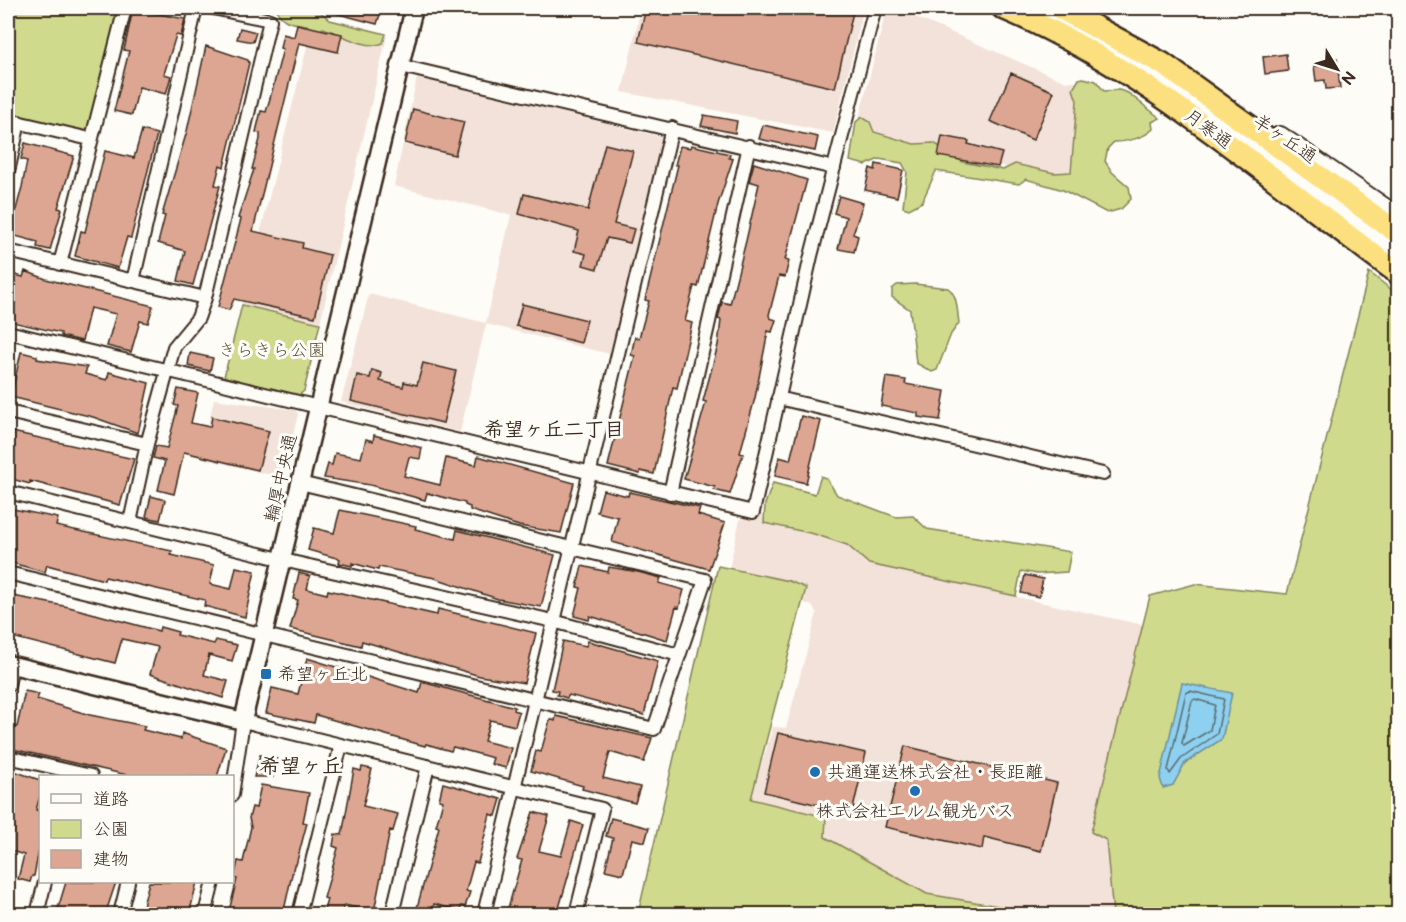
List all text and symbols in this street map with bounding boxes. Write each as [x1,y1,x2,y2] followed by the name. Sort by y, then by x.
[1307,39,1367,99] north arrow
[1336,67,1359,88] text: N
[1180,105,1236,153] street label: 月寒通
[1249,110,1321,168] street label: 羊ヶ丘通
[218,340,326,361] park label: きらきら公園
[484,418,624,442] district label: 希望ヶ丘二丁目
[261,432,301,524] street label: 輪厚中央通
[278,664,368,685] place label: 希望ヶ丘北
[259,667,273,681] marker: 希望ヶ丘北
[259,754,343,779] district label: 希望ヶ丘
[827,762,1043,783] place label: 共通運送株式会社・長距離
[808,765,822,779] marker: 共通運送株式会社・長距離
[39,775,234,883] legend
[908,784,922,798] marker: 株式会社エルム観光バス
[93,789,129,810] text: 道路
[816,801,1014,822] place label: 株式会社エルム観光バス
[93,819,129,840] text: 公園
[93,849,129,870] text: 建物

